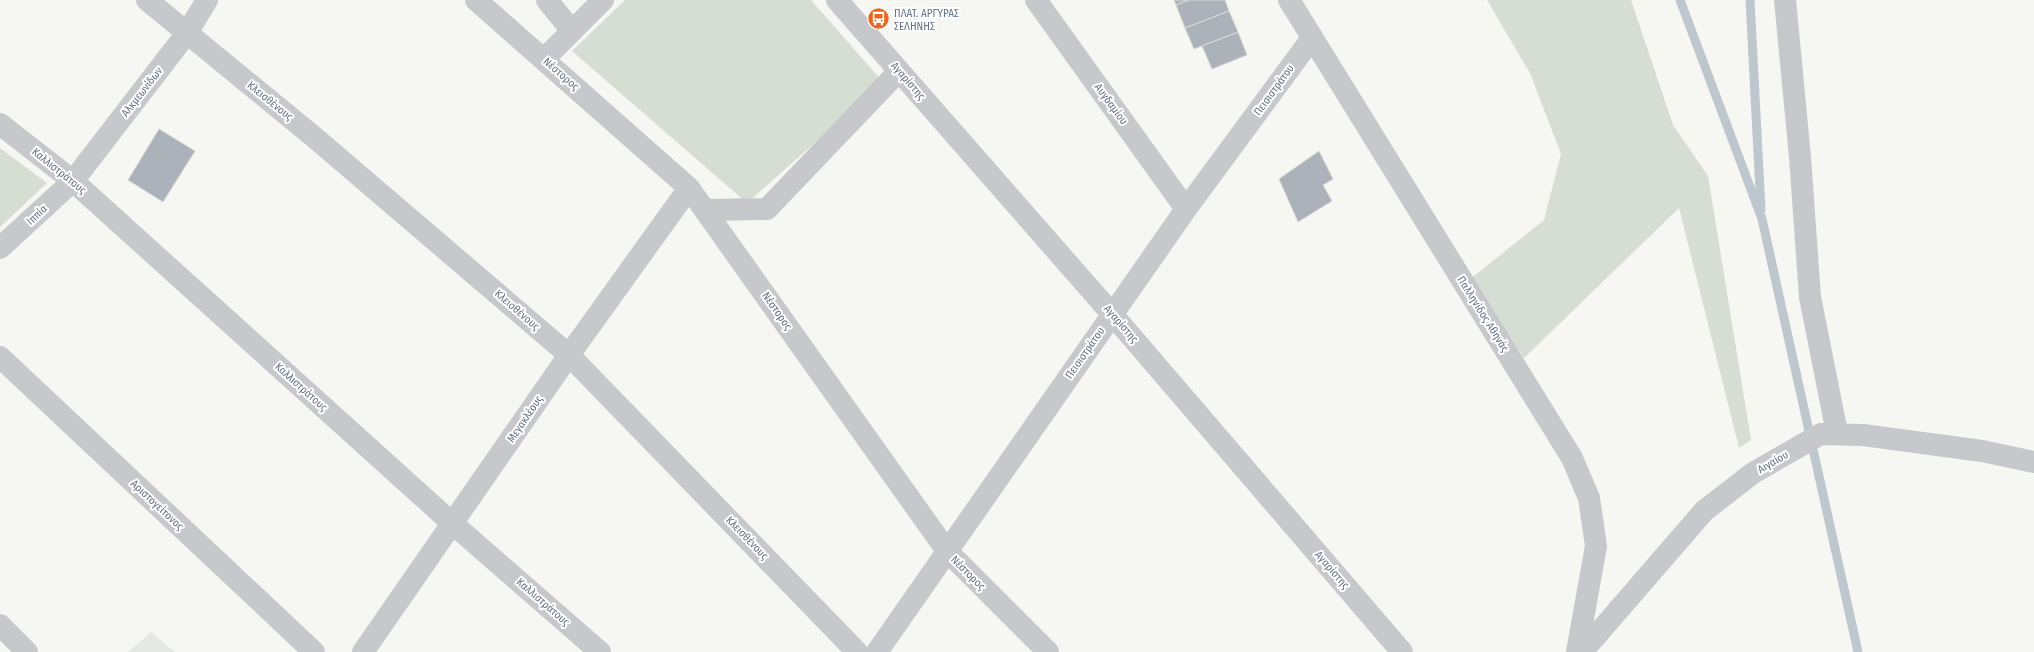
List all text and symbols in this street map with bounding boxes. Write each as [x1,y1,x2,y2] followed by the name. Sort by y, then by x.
[865,6,891,32] bus stop icon: ΠΛΑΤ. ΑΡΓΥΡΑΣ ΣΕΛΗΝΗΣ
[894,7,959,33] place label: ΠΛΑΤ. ΑΡΓΥΡΑΣ ΣΕΛΗΝΗΣ
[540,55,582,93] street label: Νέστορος
[888,59,928,103] street label: Αγαρίστης
[1251,62,1297,118] street label: Πεισιστράτου
[119,64,166,119] street label: Αλκμεωνίδων
[245,79,296,124] street label: Κλεισθένους
[1092,81,1130,127] street label: Αυγδαμίου
[29,145,89,197] street label: Καλλιστράτους
[24,202,50,228] street label: Ιππία
[1455,274,1512,355] street label: Παλληνίδος Αθηνάς
[492,287,542,333] street label: Κλεισθένους
[759,290,795,333] street label: Νέστορος
[1101,302,1141,346] street label: Αγαρίστης
[1062,325,1108,381] street label: Πεισιστράτου
[272,360,330,414] street label: Καλλιστράτους
[505,393,546,445] street label: Μεγακλέους
[1755,448,1791,476] street label: Αιγαίου
[128,477,186,533] street label: Αριστογείτονος
[723,514,771,563] street label: Κλεισθένους
[1312,548,1352,592] street label: Αγαρίστης
[948,553,988,593] street label: Νέστορος
[514,575,572,629] street label: Καλλιστράτους

